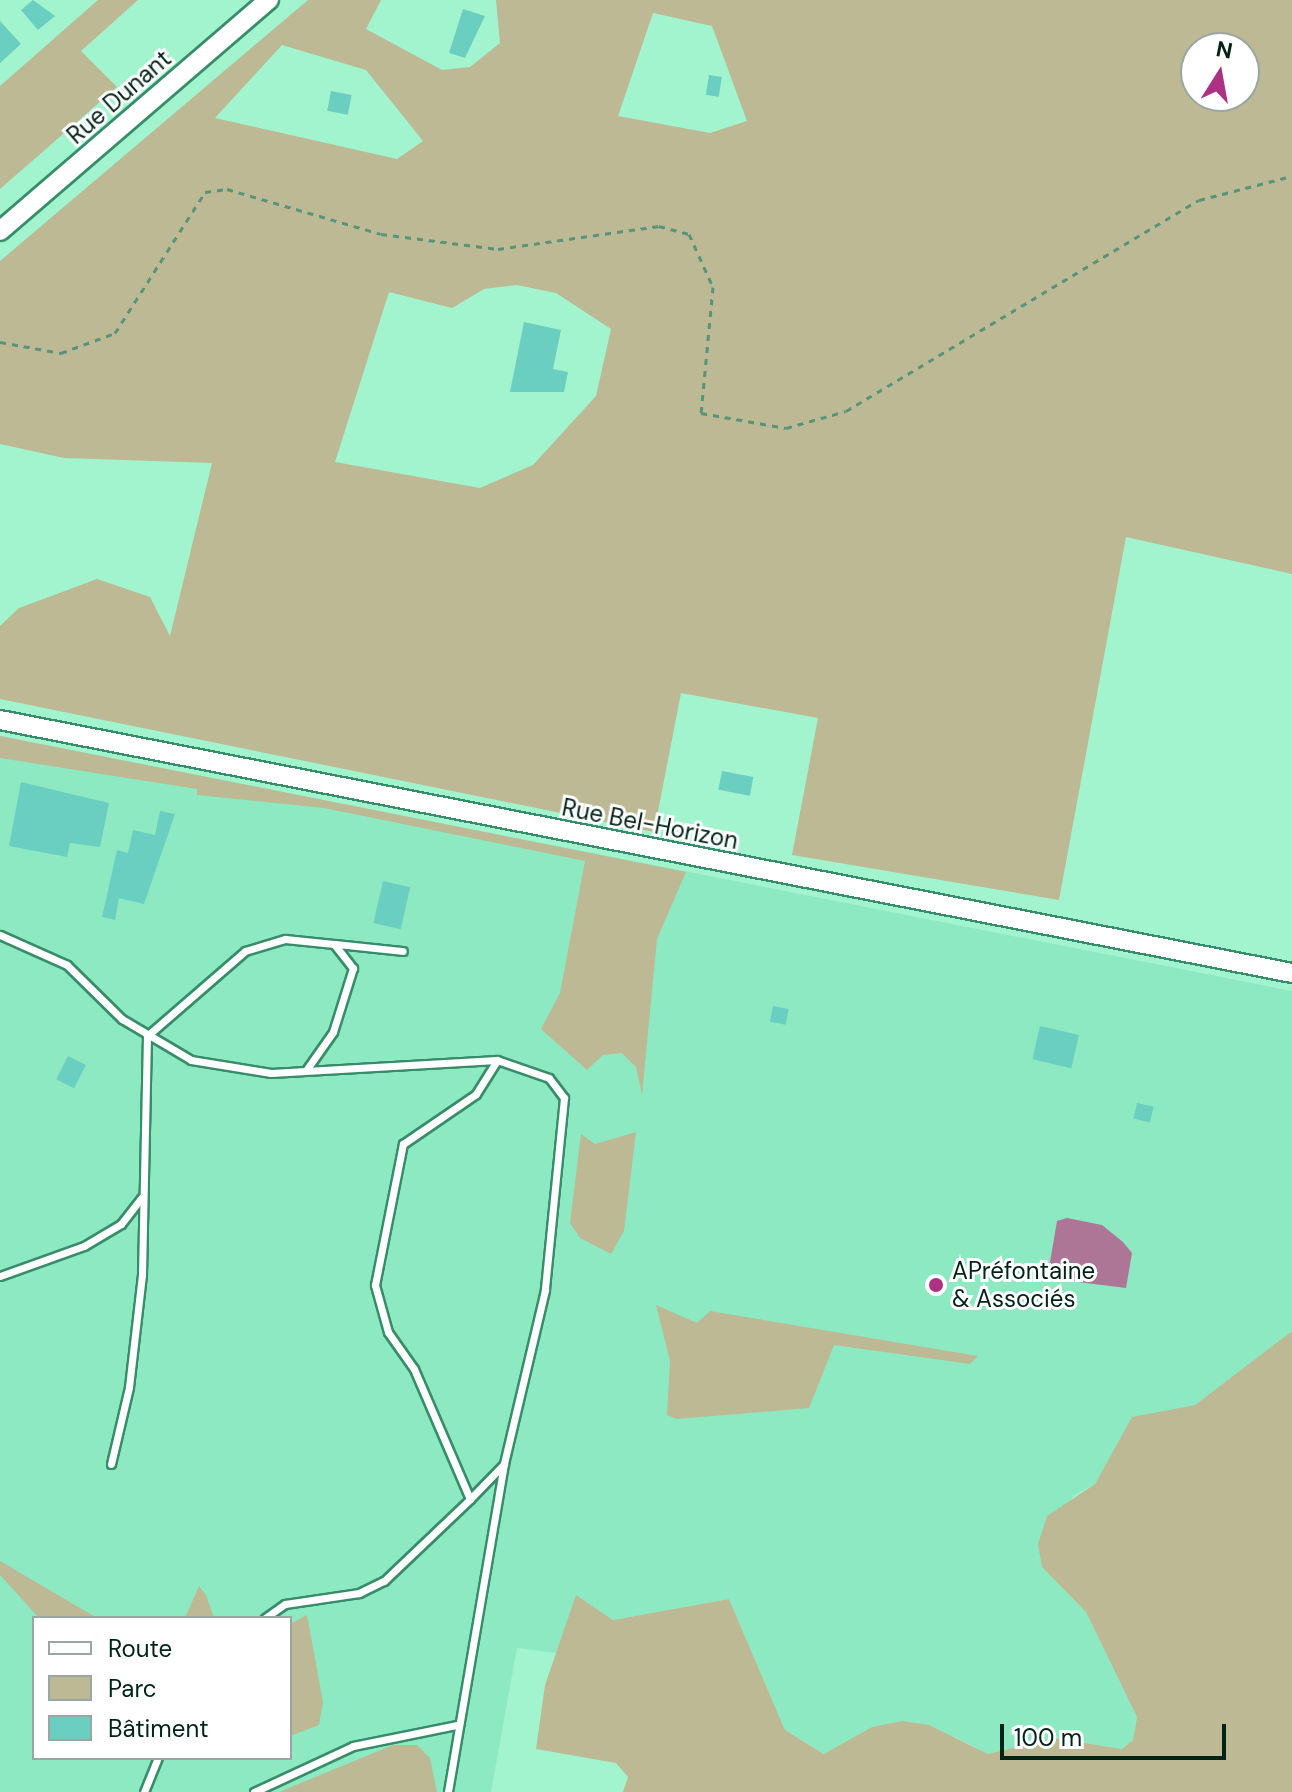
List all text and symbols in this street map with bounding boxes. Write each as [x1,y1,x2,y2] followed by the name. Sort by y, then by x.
[1180,32,1260,112] north arrow
[1214,34,1235,66] text: N
[61,44,177,150] street label: Rue Dunant
[560,793,740,855] street label: Rue Bel-Horizon
[952,1257,1095,1313] place label: APréfontaine & Associés
[927,1276,945,1294] marker: APréfontaine & Associés
[32,1616,292,1760] legend
[108,1633,172,1664] text: Route
[108,1673,157,1704] text: Parc
[1004,1708,1230,1758] scale bar
[108,1713,209,1744] text: Bâtiment
[1014,1722,1082,1753] text: 100 m

